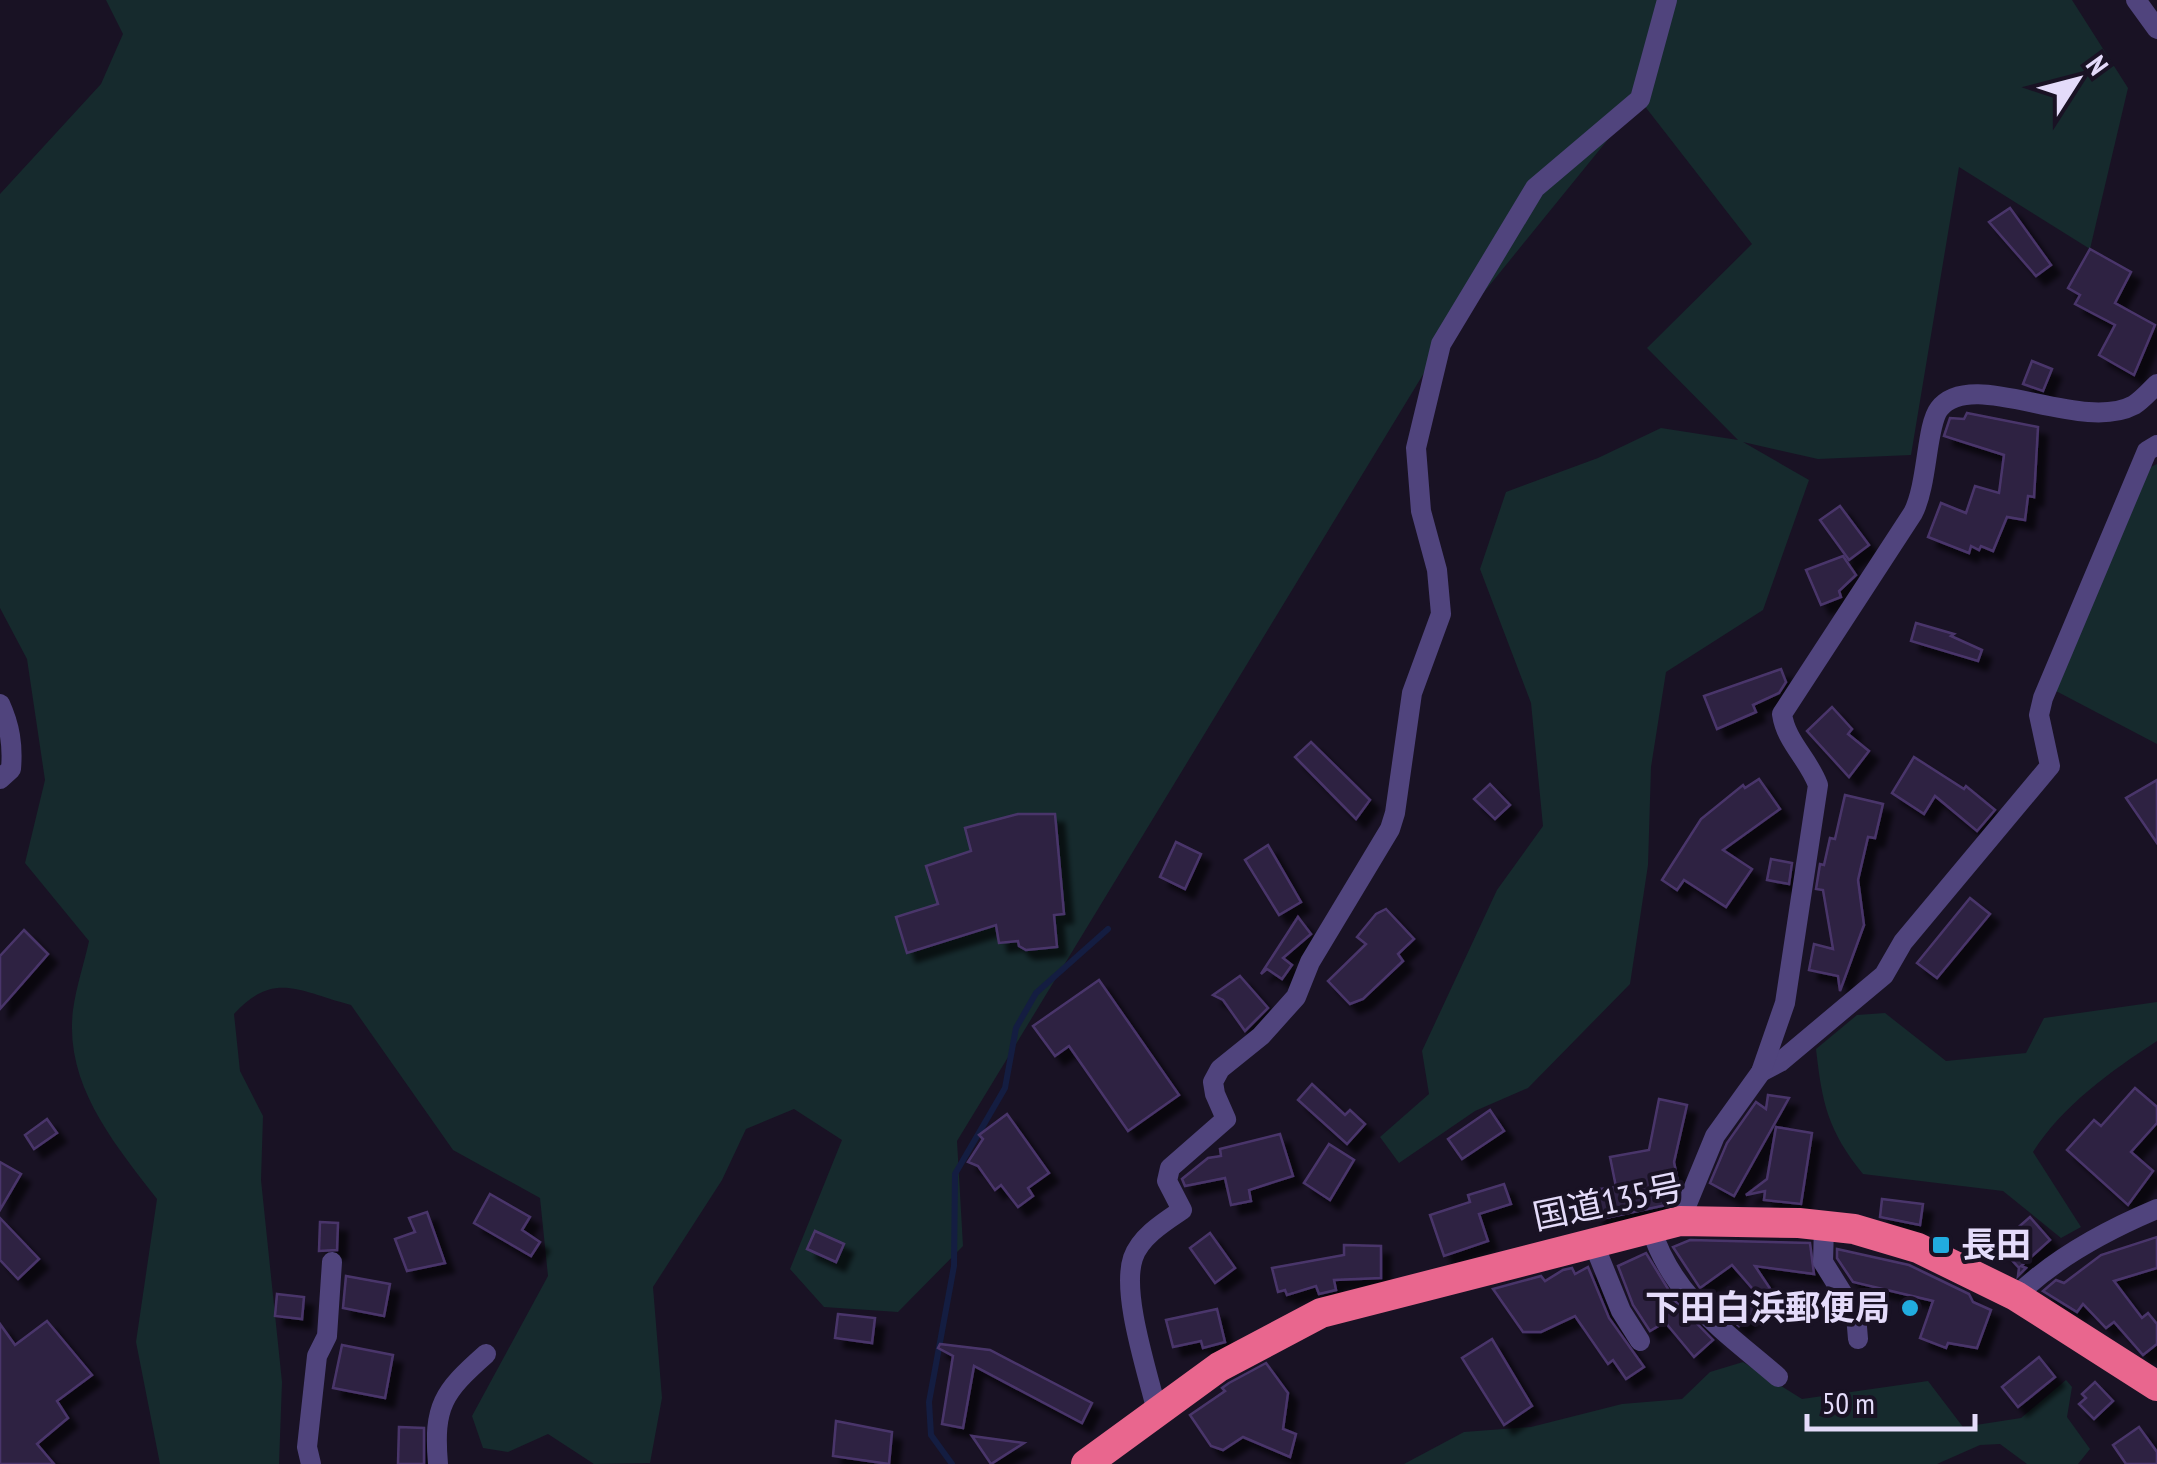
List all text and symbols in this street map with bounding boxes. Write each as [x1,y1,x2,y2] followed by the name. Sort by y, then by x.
[2027,30,2127,130] north arrow
[2078,48,2117,82] text: N
[1529,1163,1687,1239] street label: 国道135号
[1961,1221,2031,1267] place label: 長田
[1930,1234,1952,1256] marker: 長田
[1645,1284,1890,1330] place label: 下田白浜郵便局
[1899,1297,1921,1319] marker: 下田白浜郵便局
[1807,1369,1974,1431] scale bar
[1822,1383,1875,1422] text: 50 m

